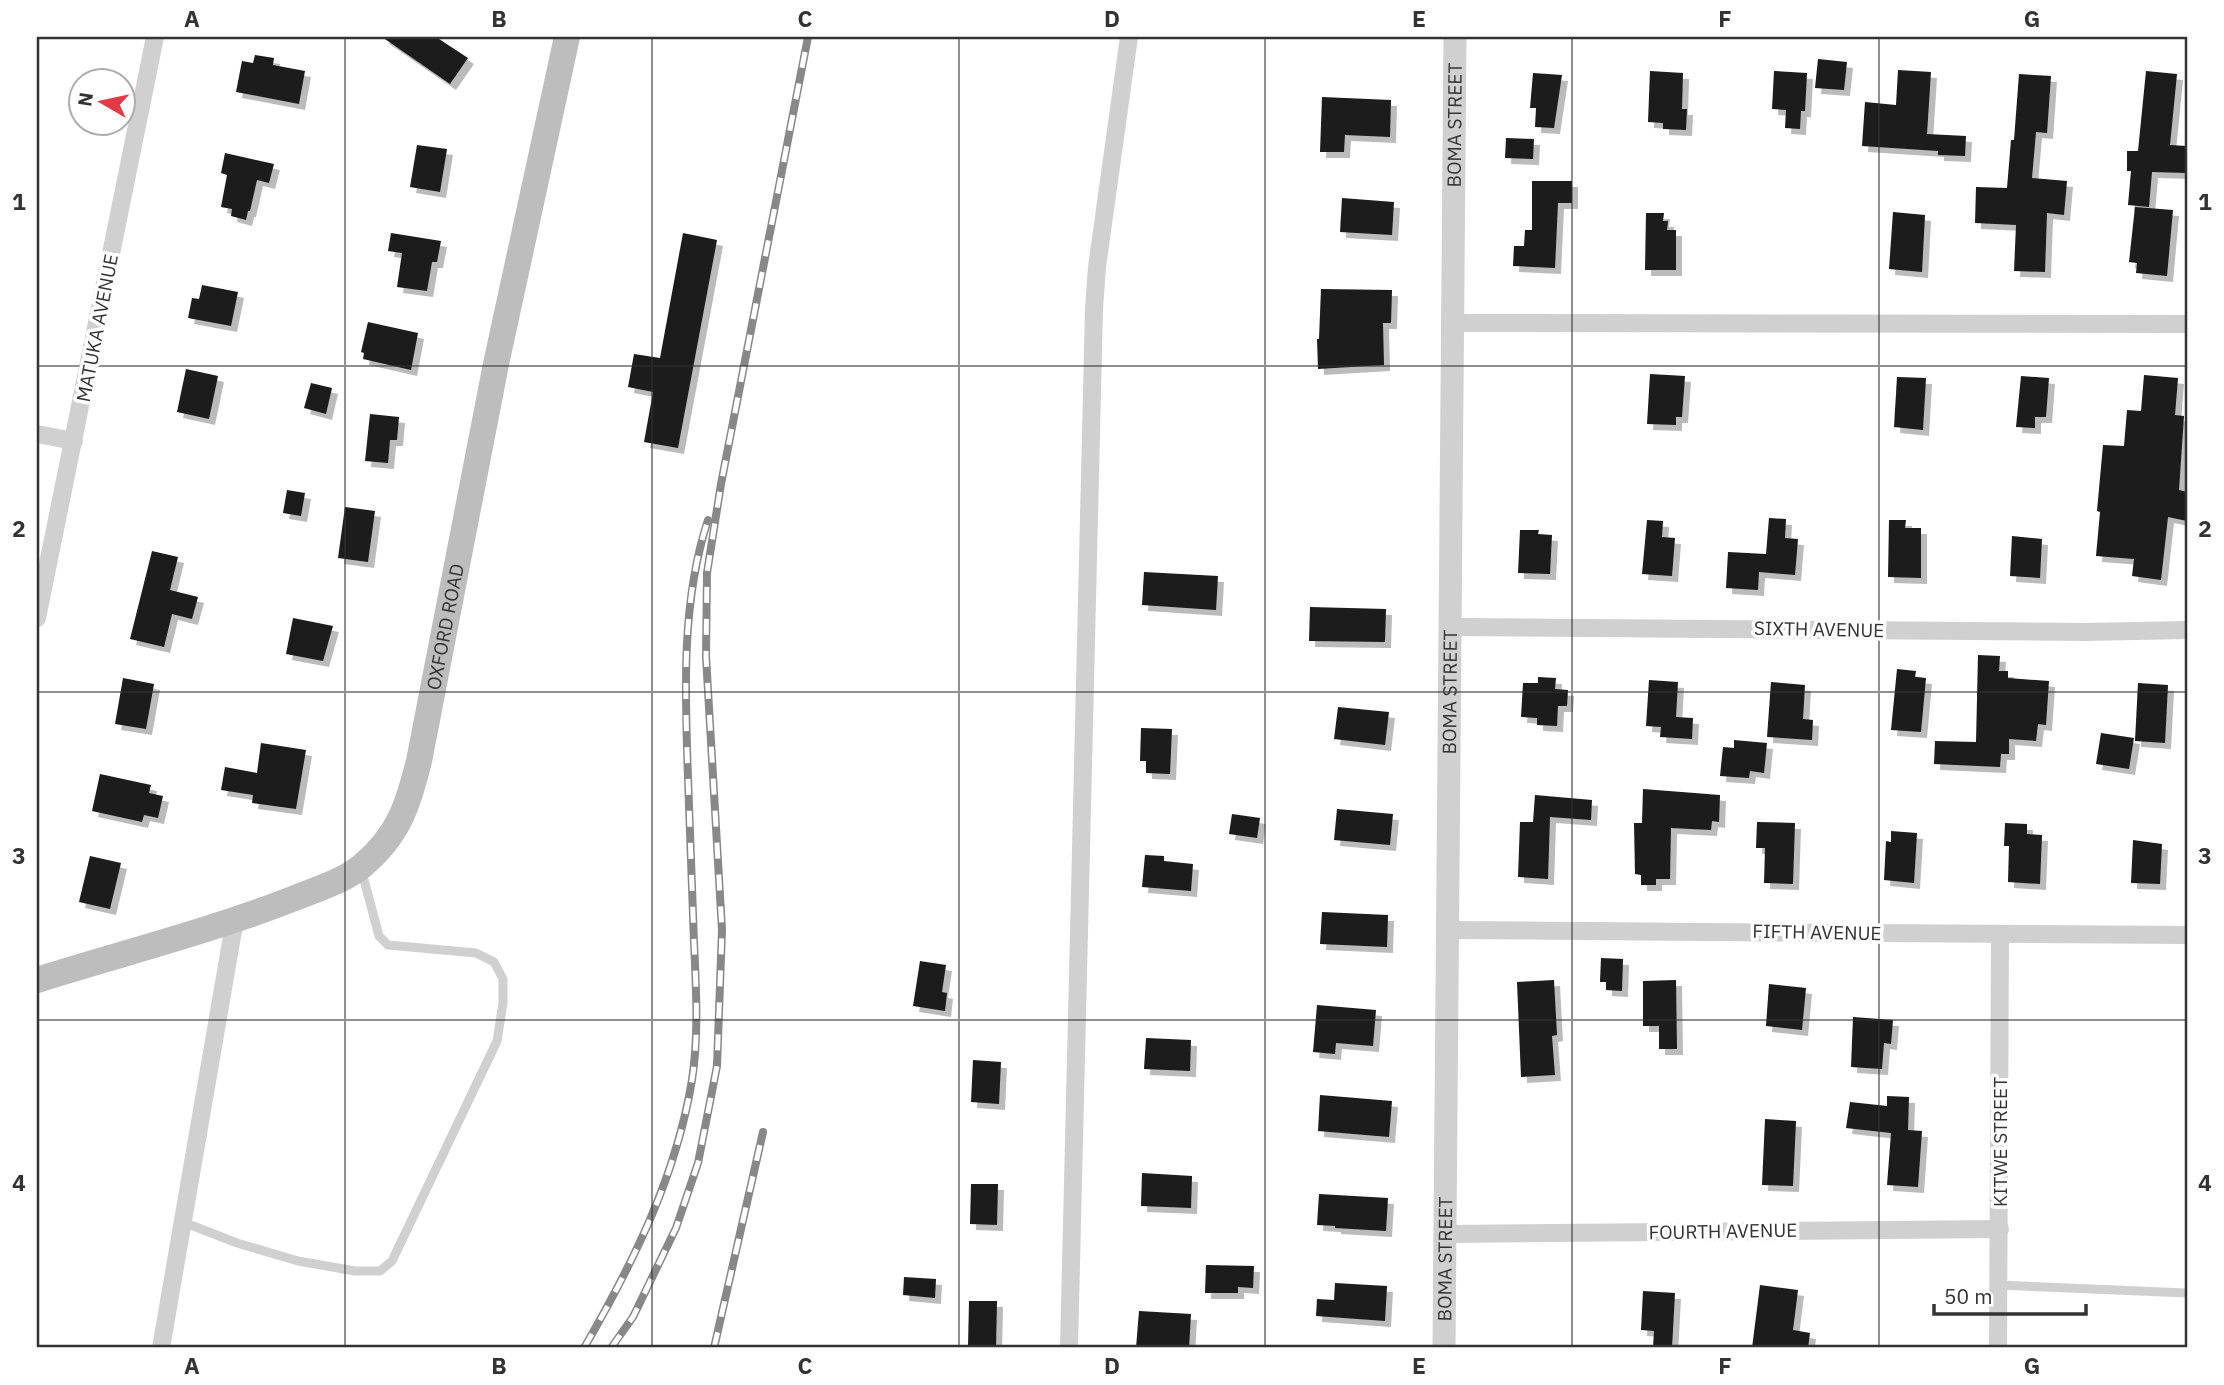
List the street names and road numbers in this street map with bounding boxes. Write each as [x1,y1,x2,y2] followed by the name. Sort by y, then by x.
[1442,62,1467,188] street label: BOMA STREET
[71,252,123,404] street label: MATUKA AVENUE
[421,562,469,692] street label: OXFORD ROAD
[1754,616,1884,642] street label: SIXTH AVENUE
[1437,629,1462,755] street label: BOMA STREET
[1752,919,1882,945] street label: FIFTH AVENUE
[1988,1077,2012,1207] street label: KITWE STREET
[1432,1196,1457,1322] street label: BOMA STREET
[1649,1218,1797,1244] street label: FOURTH AVENUE

